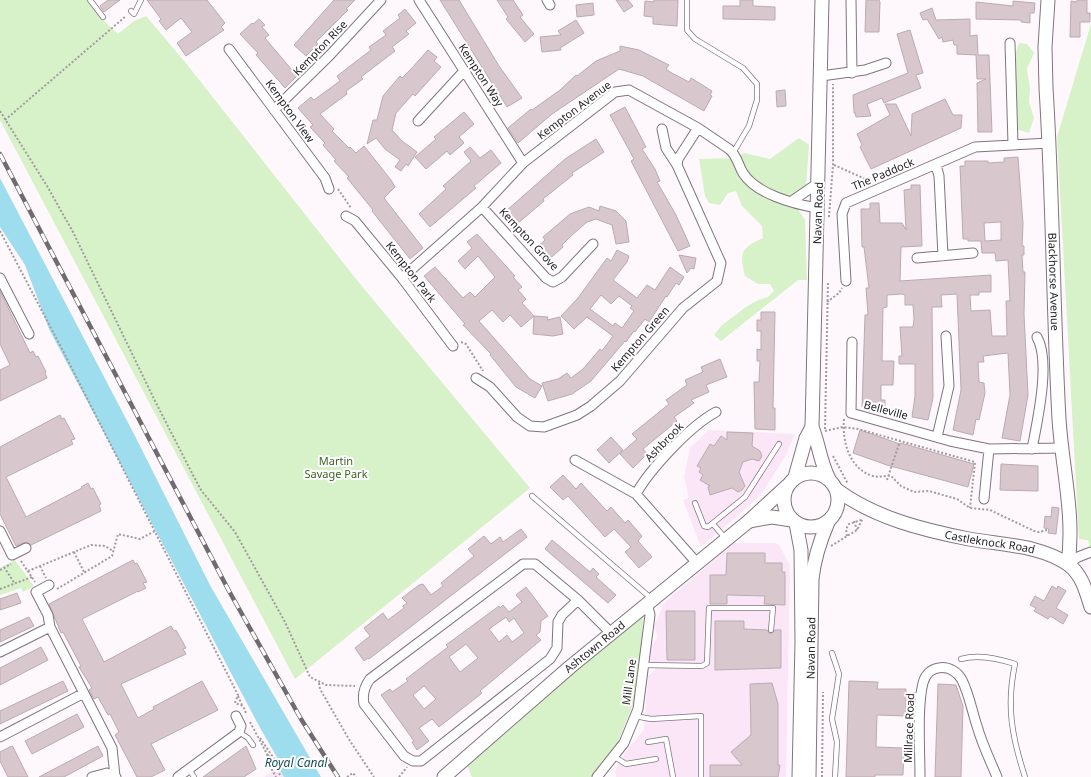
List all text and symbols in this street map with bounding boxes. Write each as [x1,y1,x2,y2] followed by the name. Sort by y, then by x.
[289,17,350,79] street label: Kempton Rise
[455,40,508,109] street label: Kempton Way
[262,76,319,145] street label: Kempton View
[534,77,614,142] street label: Kempton Avenue
[849,154,916,193] street label: The Paddock
[809,182,826,244] street label: Navan Road
[496,204,562,273] street label: Kempton Grove
[1045,232,1063,331] street label: Blackhorse Avenue
[383,238,440,305] street label: Kempton Park
[607,303,672,374] street label: Kempton Green
[862,396,910,423] street label: Belleville
[641,419,686,465] street label: Ashbrook
[304,453,368,481] park label: Martin Savage Park
[943,526,1037,557] street label: Castleknock Road
[561,617,628,676] street label: Ashtown Road
[802,617,818,679] street label: Navan Road
[618,658,639,706] street label: Mill Lane
[900,693,917,763] street label: Millrace Road
[265,754,328,771] water label: Royal Canal

